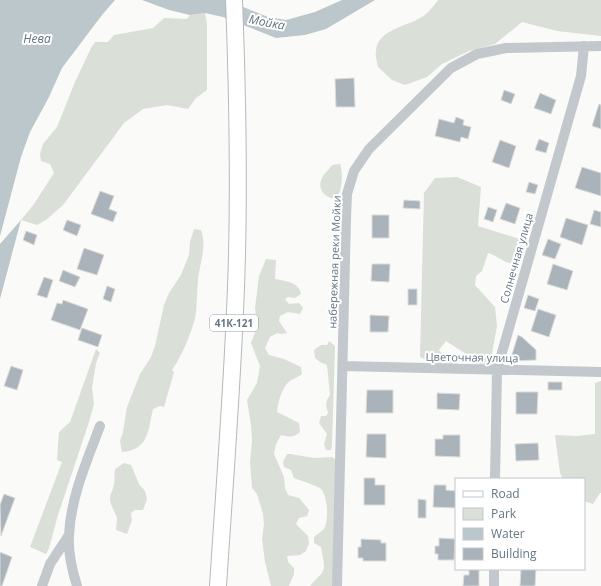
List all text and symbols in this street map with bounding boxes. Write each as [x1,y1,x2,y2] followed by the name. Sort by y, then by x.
[248,10,287,34] water label: Мойка
[23,30,51,47] water label: Нева
[324,195,344,329] street label: набережная реки Мойки
[496,211,536,305] street label: Солнечная улица
[210,315,258,331] road number: 41К-121
[425,349,519,365] street label: Цветочная улица
[455,478,585,570] legend
[491,485,520,502] text: Road
[491,505,517,522] text: Park
[491,525,525,542] text: Water
[491,545,537,562] text: Building

